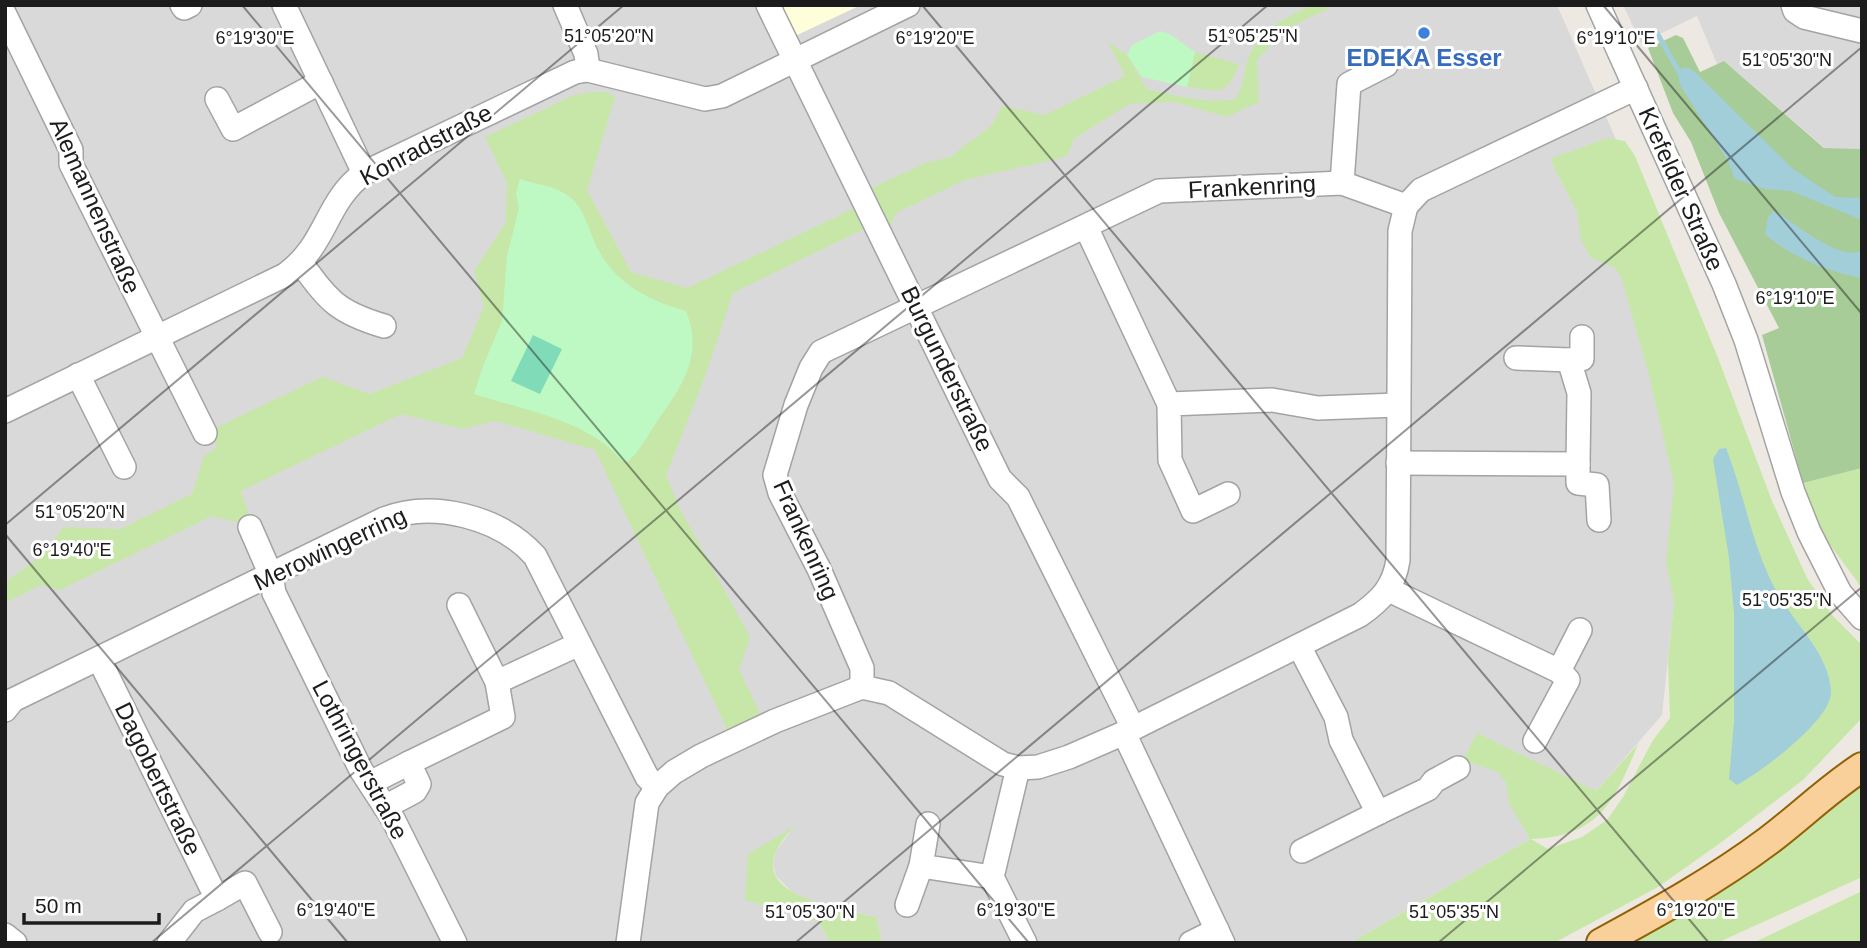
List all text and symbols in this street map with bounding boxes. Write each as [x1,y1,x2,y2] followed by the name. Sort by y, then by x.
[1416,25,1432,41] marker: EDEKA Esser
[564,26,654,46] text: 51°05'20"N
[1208,26,1298,46] text: 51°05'25"N
[215,28,295,48] text: 6°19'30"E
[895,28,975,48] text: 6°19'20"E
[1576,28,1656,48] text: 6°19'10"E
[1346,44,1502,71] place label: EDEKA Esser
[1742,50,1832,70] text: 51°05'30"N
[355,99,496,191] street label: Konradstraße
[1633,103,1730,275] street label: Krefelder Straße
[45,114,146,298] street label: Alemannenstraße
[1187,170,1317,203] street label: Frankenring
[896,282,999,456] street label: Burgunderstraße
[1755,288,1835,308] text: 6°19'10"E
[768,476,845,604] street label: Frankenring
[249,501,410,596] street label: Merowingerring
[35,502,125,522] text: 51°05'20"N
[32,540,112,560] text: 6°19'40"E
[1742,590,1832,610] text: 51°05'35"N
[307,676,414,844] street label: Lothringerstraße
[110,698,207,860] street label: Dagobertstraße
[24,881,159,925] scale bar
[35,894,82,917] text: 50 m
[296,900,376,920] text: 6°19'40"E
[976,900,1056,920] text: 6°19'30"E
[1656,900,1736,920] text: 6°19'20"E
[765,902,855,922] text: 51°05'30"N
[1409,902,1499,922] text: 51°05'35"N

